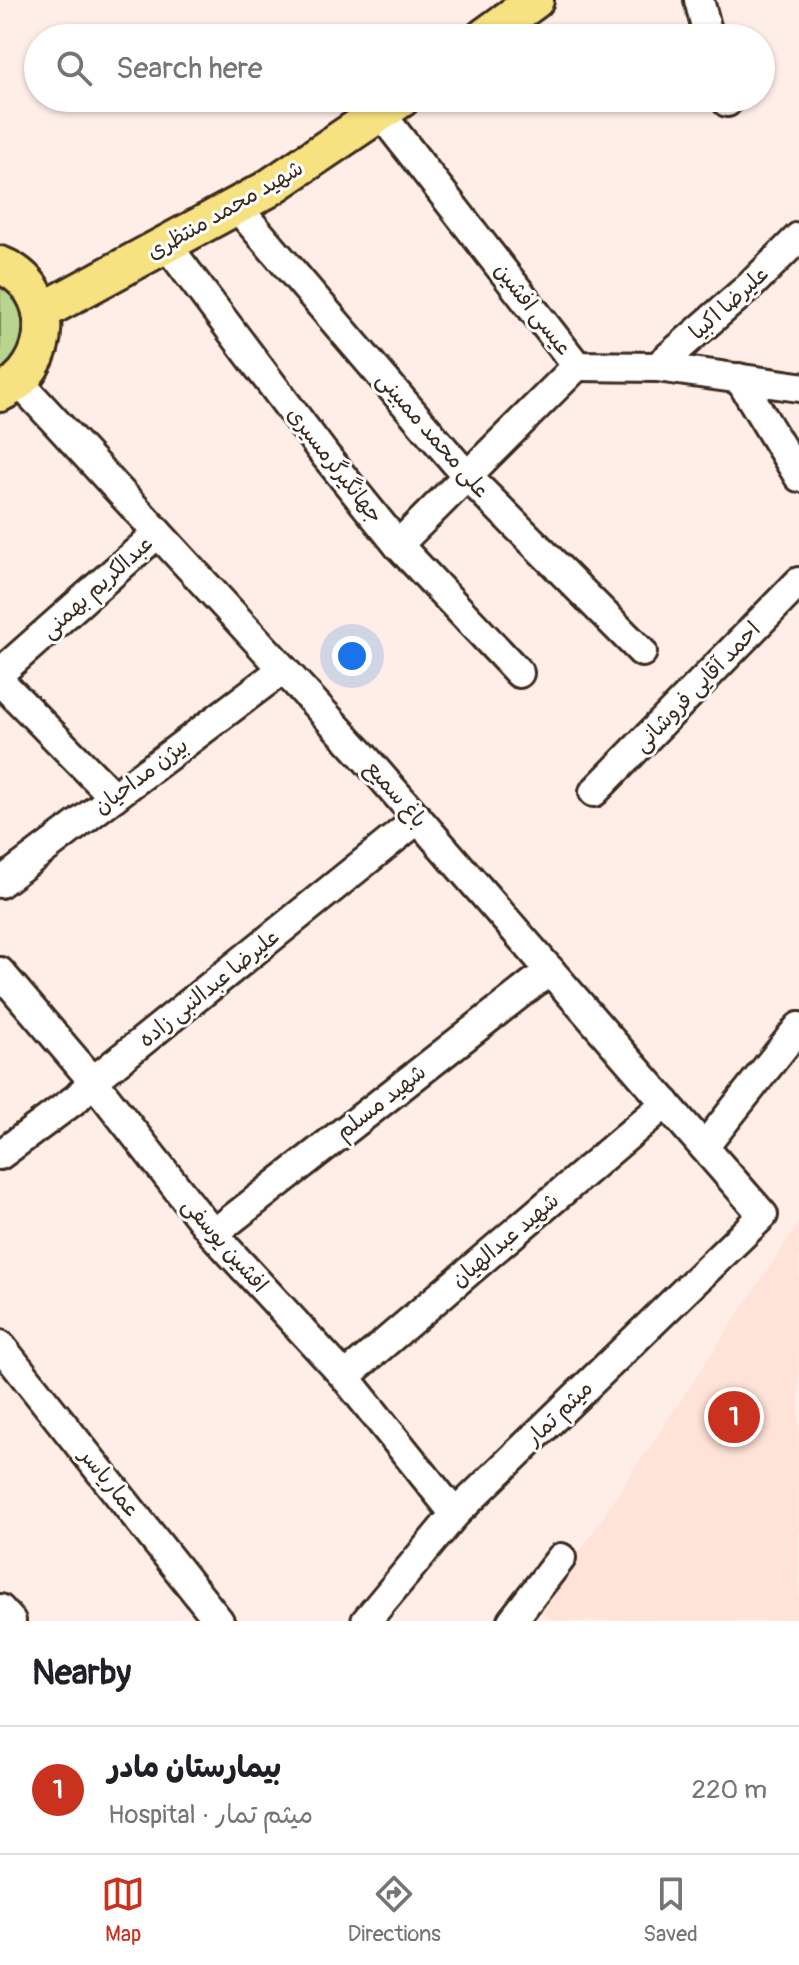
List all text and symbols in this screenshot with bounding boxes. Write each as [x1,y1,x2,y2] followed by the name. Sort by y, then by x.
[24,24,775,112] search box
[52,46,96,90] icon: search
[116,50,263,87] text: Search here
[142,154,308,266] street label: شهید محمد منتظری
[488,257,578,361] street label: عیسی افشین
[683,260,775,346] street label: علیرضا اکبیا
[370,366,496,504] street label: علی محمد ممبینی
[281,401,389,529] street label: جهانگیرگرمسیری
[35,529,160,646] street label: عبدالکریم بهمنی
[628,616,766,758] street label: احمد آقایی فروشانی
[332,636,372,676] your location
[88,731,194,821] street label: بیژن مداحیان
[358,754,433,834] street label: باغ سمیع
[133,923,285,1053] street label: علیرضا عبدالنبی زاده
[330,1058,433,1148] street label: شهید مسلم
[445,1187,565,1293] street label: شهید عبدالهیان
[176,1192,274,1298] street label: افشین یوسفی
[519,1374,600,1454] street label: میثم تمار
[708,1387,760,1447] pin: 1
[72,1441,147,1524] street label: عماریاسر
[32,1652,131,1695] text: Nearby
[108,1749,281,1786] text: بیمارستان مادر
[53,1774,63,1806] text: 1
[691,1774,767,1806] text: 220 m
[108,1799,313,1831] text: Hospital · میثم تمار
[101,1872,145,1948] tab: Map
[348,1872,441,1948] tab: Directions
[643,1872,698,1948] tab: Saved

